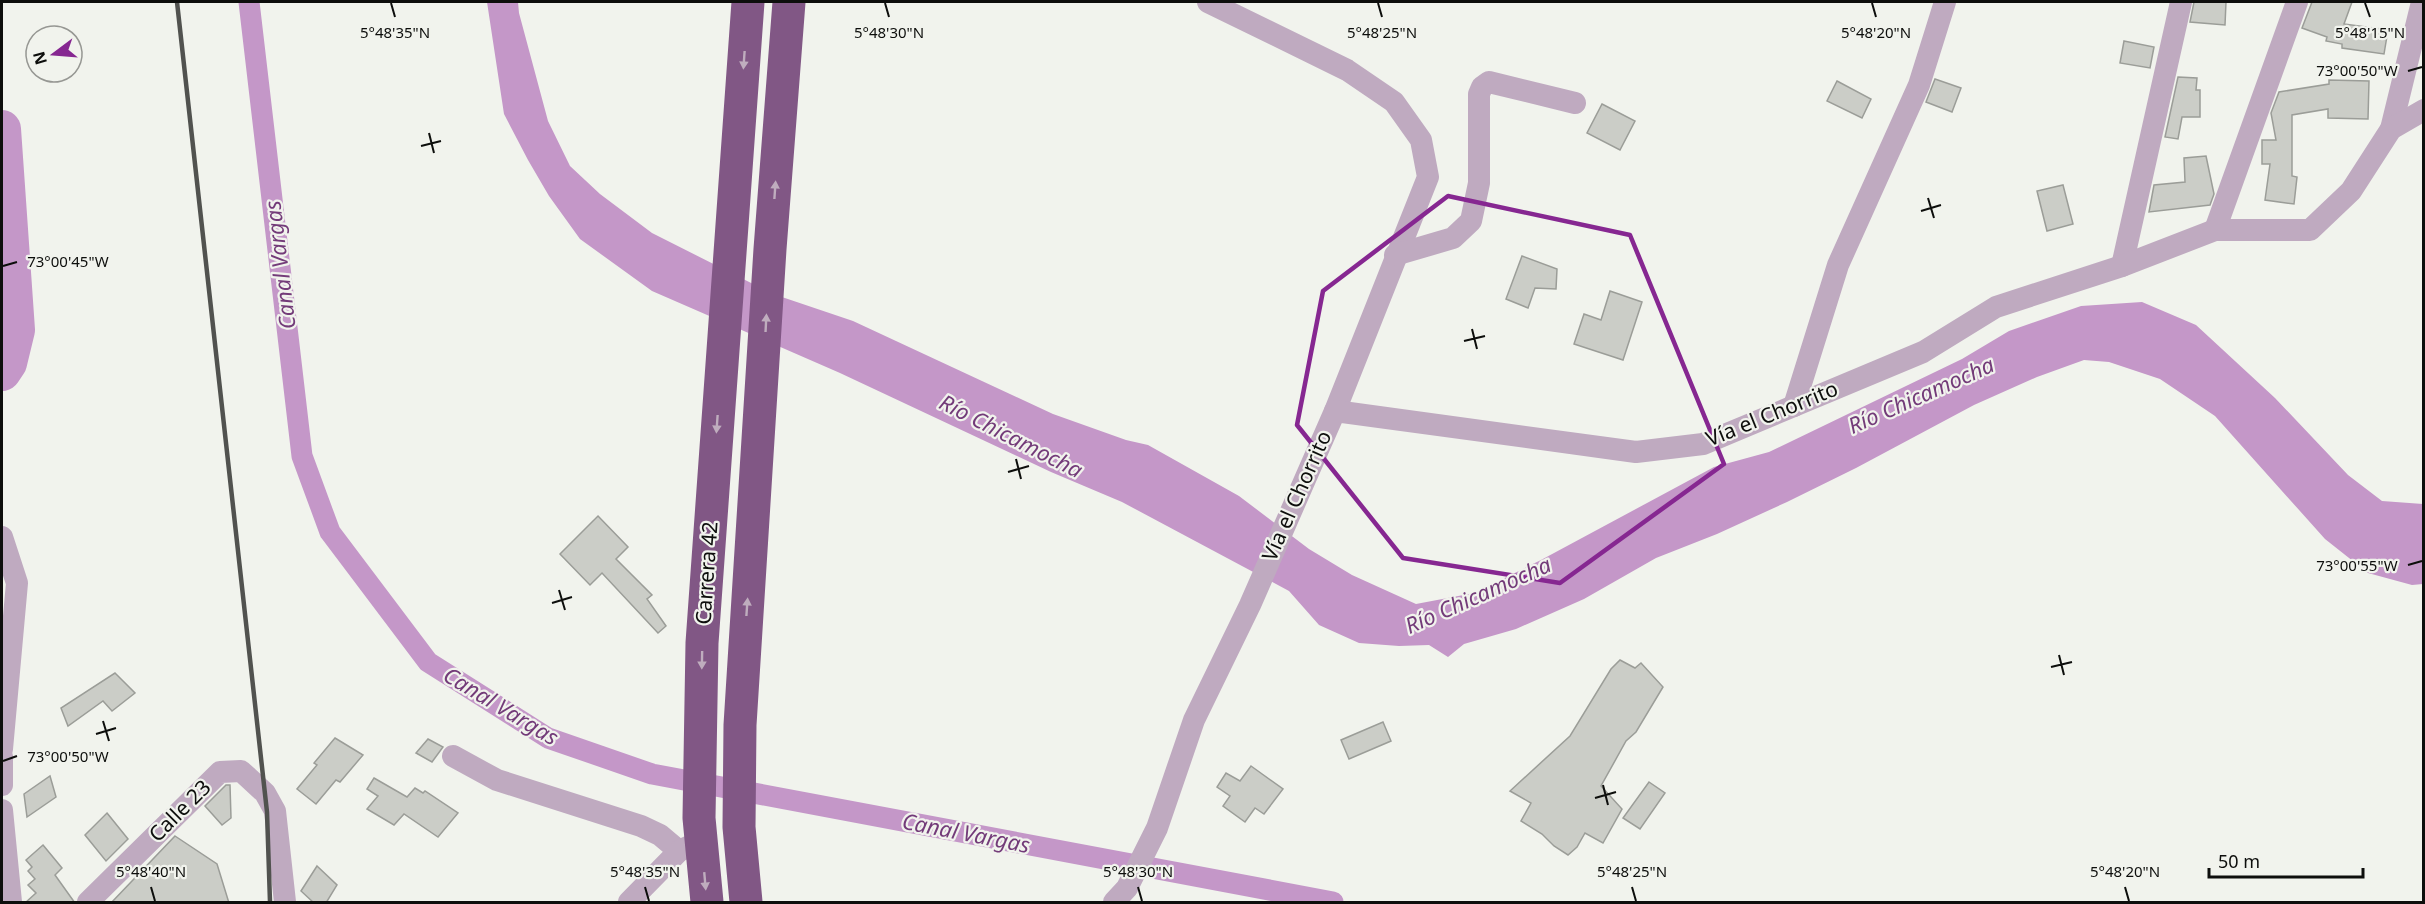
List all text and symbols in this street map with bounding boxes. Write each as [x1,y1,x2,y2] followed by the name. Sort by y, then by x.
[360,22,430,42] text: 5°48'35"N
[854,22,924,42] text: 5°48'30"N
[1347,22,1417,42] text: 5°48'25"N
[1841,22,1911,42] text: 5°48'20"N
[2335,22,2405,42] text: 5°48'15"N
[24,24,84,84] north arrow
[27,49,52,67] text: N
[739,50,749,69] one-way arrow
[2316,60,2398,80] text: 73°00'50"W
[770,181,780,200] one-way arrow
[256,199,302,331] water label: Canal Vargas
[27,251,109,271] text: 73°00'45"W
[762,313,771,332] one-way arrow
[1843,348,1999,440] water label: Río Chicamocha
[1701,374,1842,452] street label: Vía el Chorrito
[935,386,1089,484] water label: Río Chicamocha
[713,414,722,433] one-way arrow
[1255,426,1337,565] street label: Vía el Chorrito
[688,520,724,625] street label: Carrera 42
[1400,548,1556,640] water label: Río Chicamocha
[2316,555,2398,575] text: 73°00'55"W
[743,598,752,617] one-way arrow
[697,651,706,670] one-way arrow
[438,659,565,752] water label: Canal Vargas
[27,746,109,766] text: 73°00'50"W
[142,773,216,847] street label: Calle 23
[900,805,1033,859] water label: Canal Vargas
[2209,841,2364,879] scale bar
[2218,849,2260,873] text: 50 m
[116,861,186,881] text: 5°48'40"N
[610,861,680,881] text: 5°48'35"N
[1103,861,1173,881] text: 5°48'30"N
[1597,861,1667,881] text: 5°48'25"N
[2090,861,2160,881] text: 5°48'20"N
[700,872,710,891] one-way arrow

